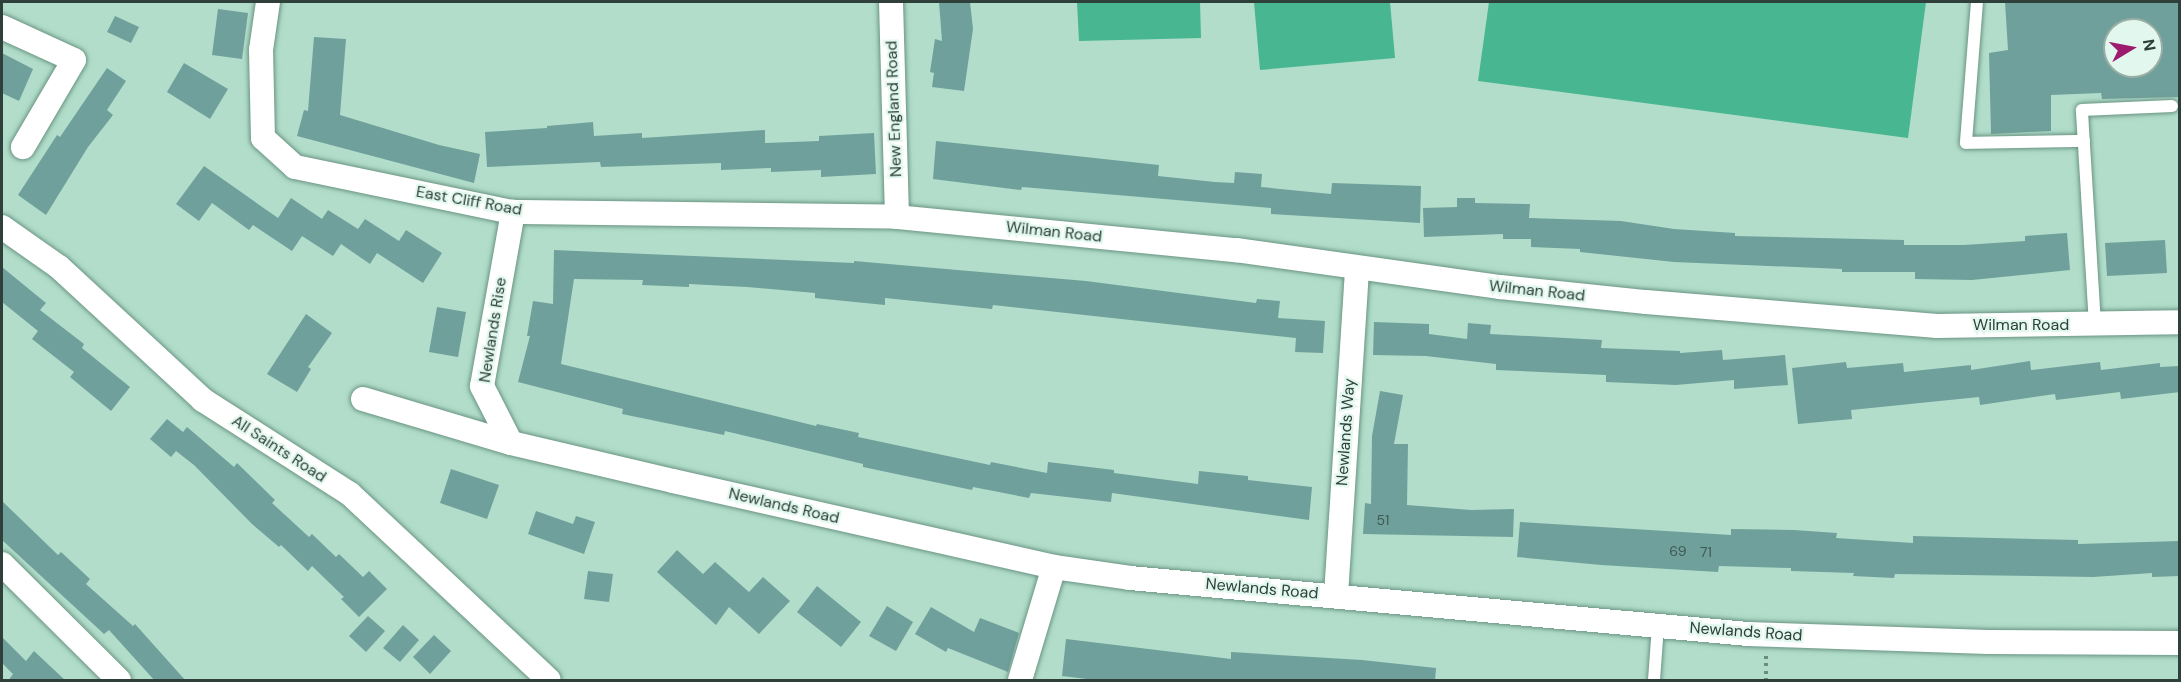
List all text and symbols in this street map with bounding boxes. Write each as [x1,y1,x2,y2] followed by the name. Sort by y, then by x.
[2103,18,2163,78] north arrow
[2138,38,2161,53] text: N
[882,40,906,178] street label: New England Road
[415,182,523,220] street label: East Cliff Road
[1005,217,1103,247] street label: Wilman Road
[475,276,511,384] street label: Newlands Rise
[1488,276,1586,306] street label: Wilman Road
[1973,315,2069,335] street label: Wilman Road
[1333,378,1359,486] street label: Newlands Way
[228,411,330,487] street label: All Saints Road
[727,484,841,528] street label: Newlands Road
[1377,512,1389,528] house number: 51
[1669,543,1687,559] house number: 69
[1700,544,1712,560] house number: 71
[1205,575,1319,603] street label: Newlands Road
[1689,618,1803,646] street label: Newlands Road

